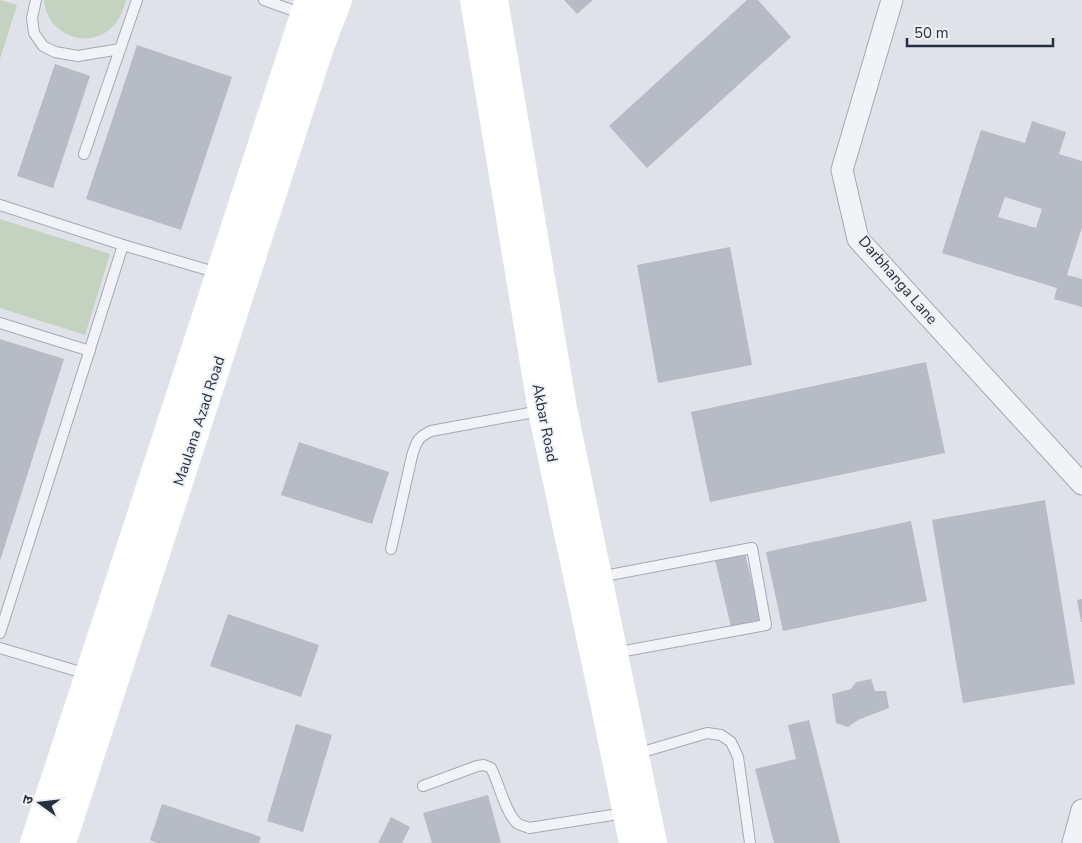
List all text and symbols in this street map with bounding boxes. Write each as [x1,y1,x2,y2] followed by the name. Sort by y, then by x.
[907,15,1053,47] scale bar
[914,23,949,43] text: 50 m
[854,231,942,329] street label: Darbhanga Lane
[169,354,229,488] street label: Maulana Azad Road
[528,382,562,464] street label: Akbar Road
[15,778,65,828] north arrow
[18,793,38,806] text: उ

